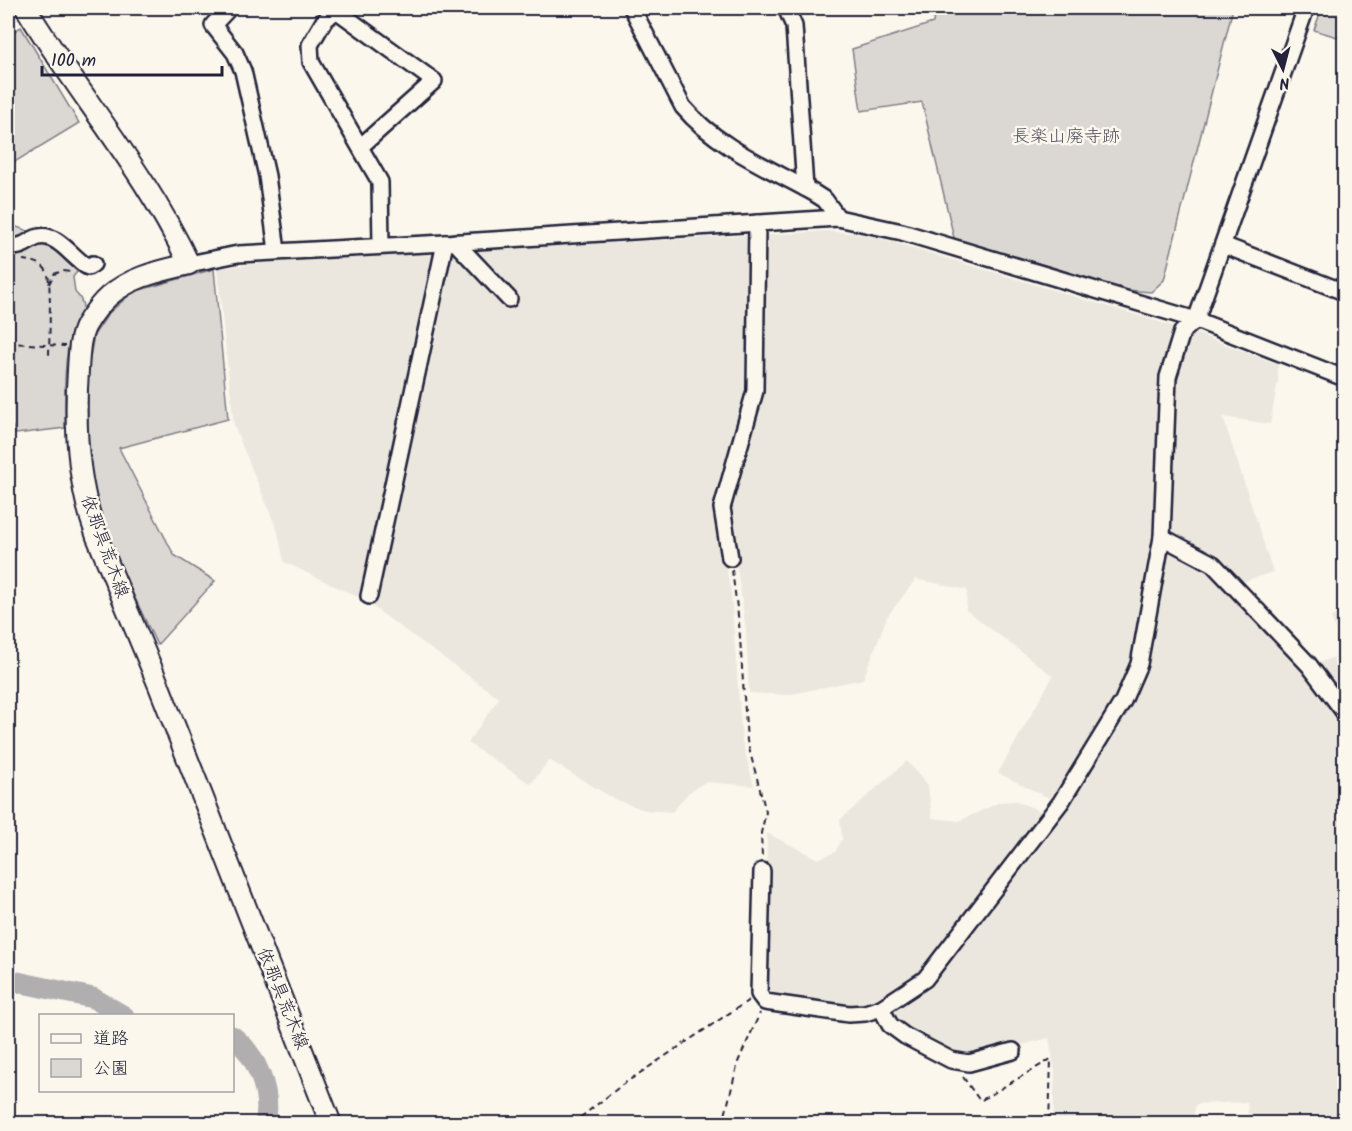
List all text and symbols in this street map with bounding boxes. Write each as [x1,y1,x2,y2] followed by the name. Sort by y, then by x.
[42,39,222,77] scale bar
[1253,39,1313,99] north arrow
[51,47,96,76] text: 100 m
[1278,69,1291,95] text: N
[1012,123,1120,152] park label: 長楽山廃寺跡
[72,491,136,603] street label: 依那具荒木線
[248,944,316,1054] street label: 依那具荒木線
[39,1014,234,1092] legend
[93,1025,129,1054] text: 道路
[93,1055,129,1084] text: 公園

